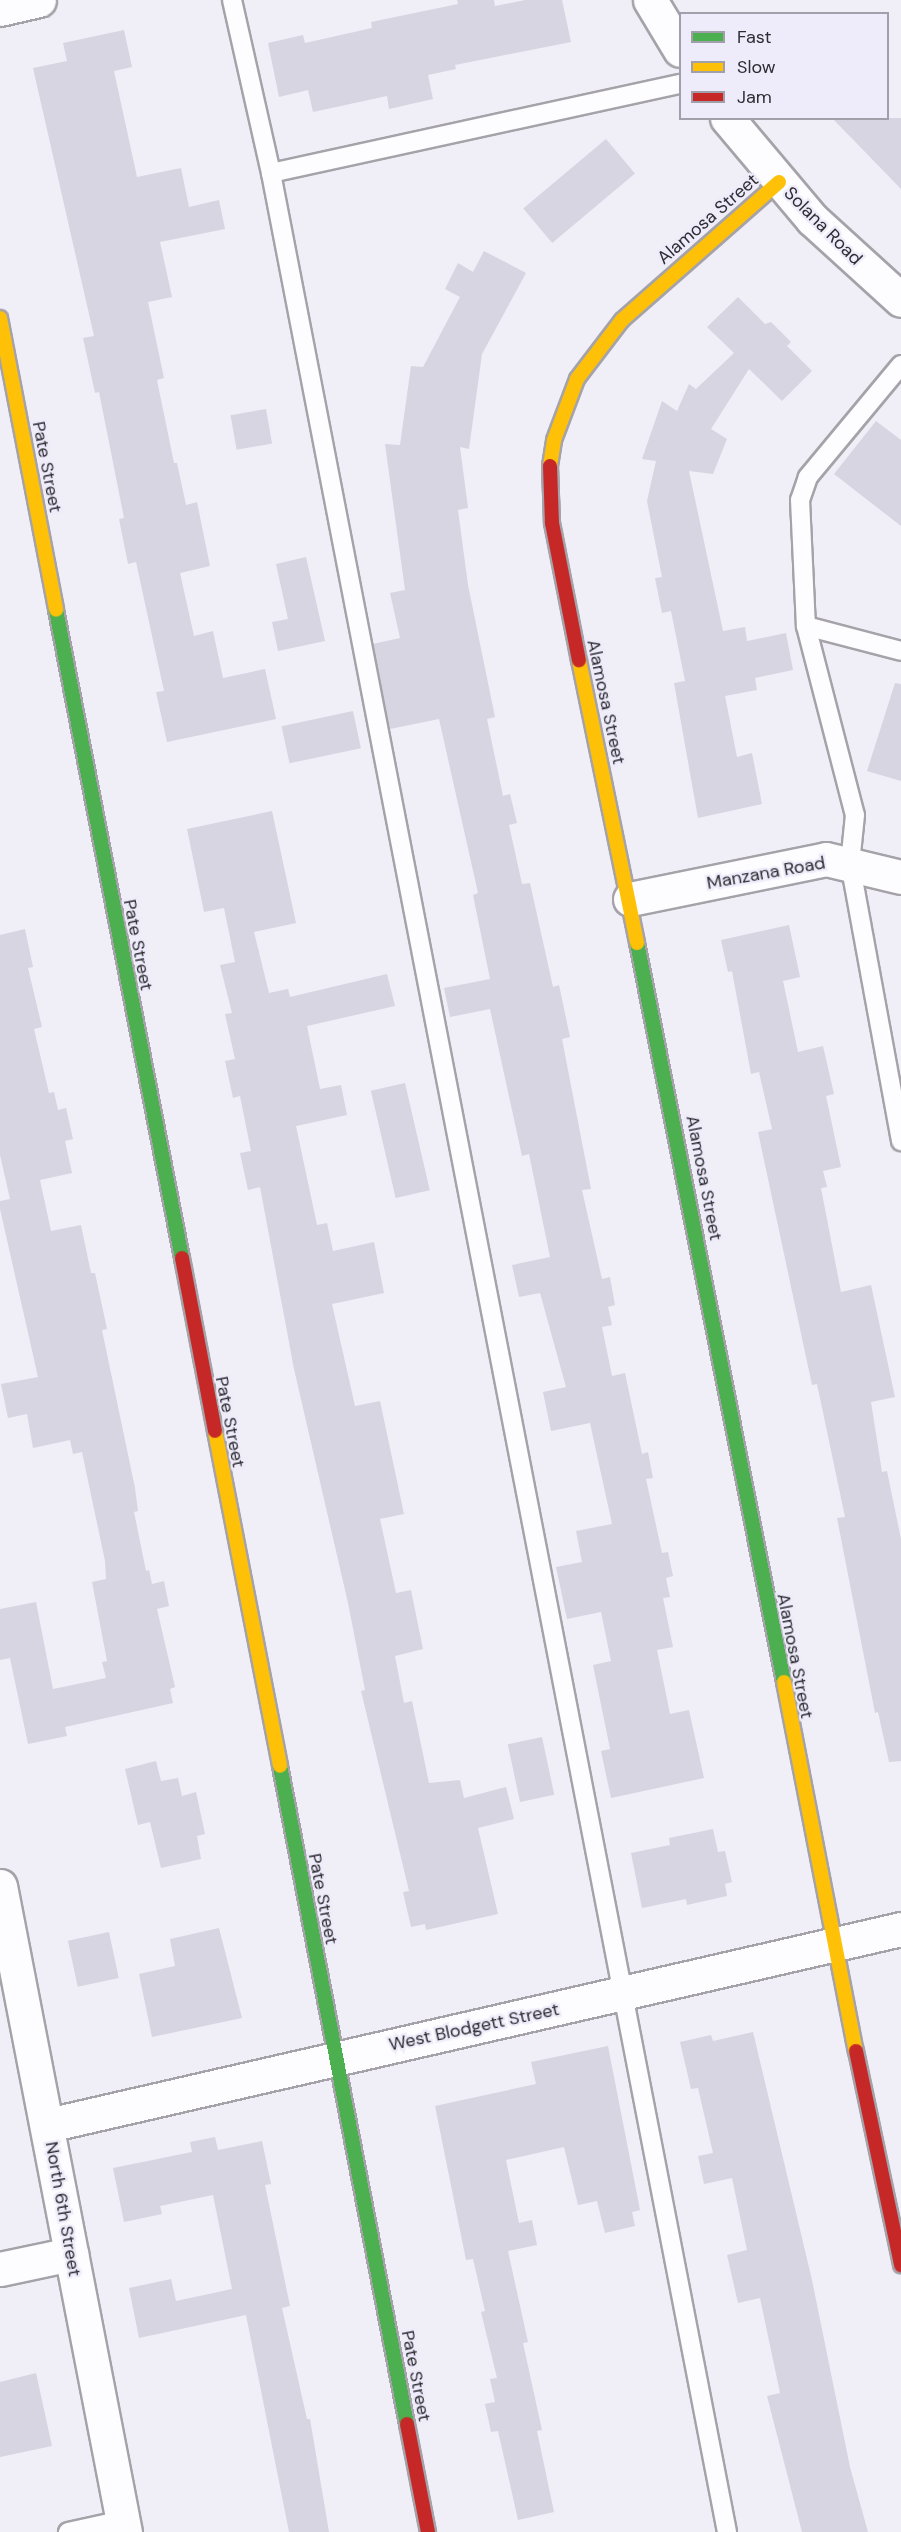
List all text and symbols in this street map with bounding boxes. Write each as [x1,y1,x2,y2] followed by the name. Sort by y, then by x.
[679,12,889,120] legend
[737,25,772,49] text: Fast
[737,55,776,79] text: Slow
[737,85,772,109] text: Jam
[653,169,763,269] street label: Alamosa Street
[779,182,867,270] street label: Solana Road
[28,420,66,514] street label: Pate Street
[582,638,630,766] street label: Alamosa Street
[705,852,827,894] street label: Manzana Road
[119,898,157,992] street label: Pate Street
[681,1114,727,1242] street label: Alamosa Street
[211,1375,249,1469] street label: Pate Street
[772,1592,818,1720] street label: Alamosa Street
[304,1852,342,1946] street label: Pate Street
[387,1998,561,2056] street label: West Blodgett Street
[41,2140,85,2278] street label: North 6th Street
[397,2329,435,2423] street label: Pate Street

